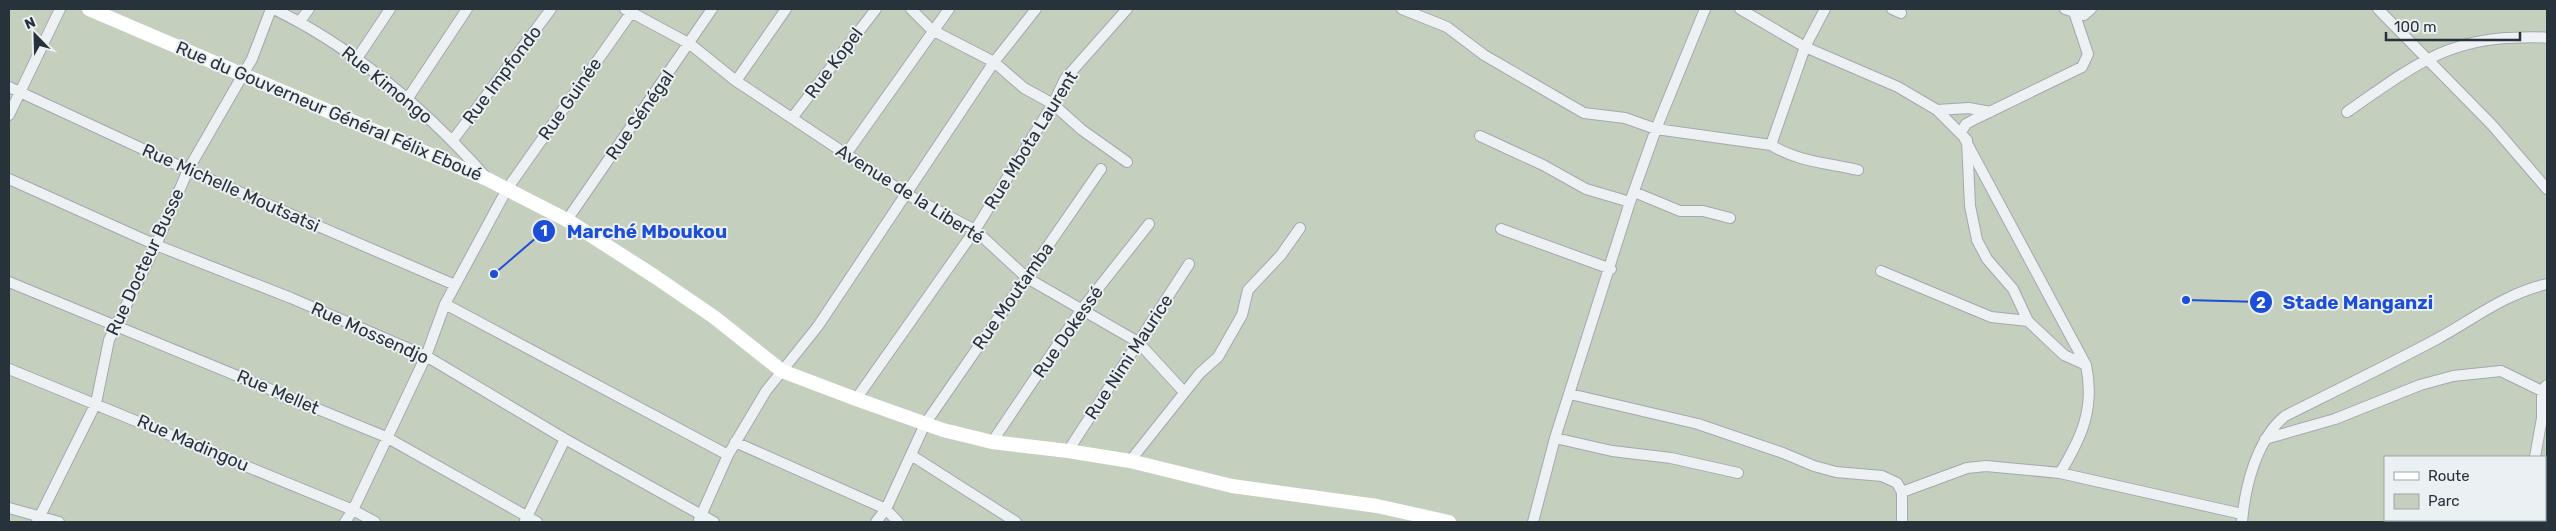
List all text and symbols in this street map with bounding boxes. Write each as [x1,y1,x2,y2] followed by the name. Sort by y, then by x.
[10,10,60,60] north arrow
[2386,10,2520,42] scale bar
[22,14,38,33] text: N
[2394,18,2436,36] text: 100 m
[458,21,546,129] street label: Rue Impfondo
[800,23,868,103] street label: Rue Kopel
[173,36,485,186] street label: Rue du Gouverneur Général Félix Eboué
[337,42,437,128] street label: Rue Kimongo
[534,54,606,144] street label: Rue Guinée
[601,66,679,164] street label: Rue Sénégal
[979,67,1083,213] street label: Rue Mbota Laurent
[139,139,323,237] street label: Rue Michelle Moutsatsi
[832,139,988,249] street label: Avenue de la Liberté
[101,185,189,339] street label: Rue Docteur Busse
[532,214,737,248] callout: Marché Mboukou
[567,220,727,243] text: Marché Mboukou
[540,222,548,240] text: 1
[968,238,1058,354] street label: Rue Moutamba
[1028,282,1108,382] street label: Rue Dokessé
[2248,285,2444,319] callout: Stade Manganzi
[1080,290,1178,424] street label: Rue Nimi Maurice
[2283,291,2433,314] text: Stade Manganzi
[2256,294,2266,312] text: 2
[308,297,432,369] street label: Rue Mossendjo
[234,365,322,419] street label: Rue Mellet
[134,410,252,476] street label: Rue Madingou
[2384,456,2546,521] legend
[2428,467,2470,485] text: Route
[2428,492,2460,510] text: Parc

